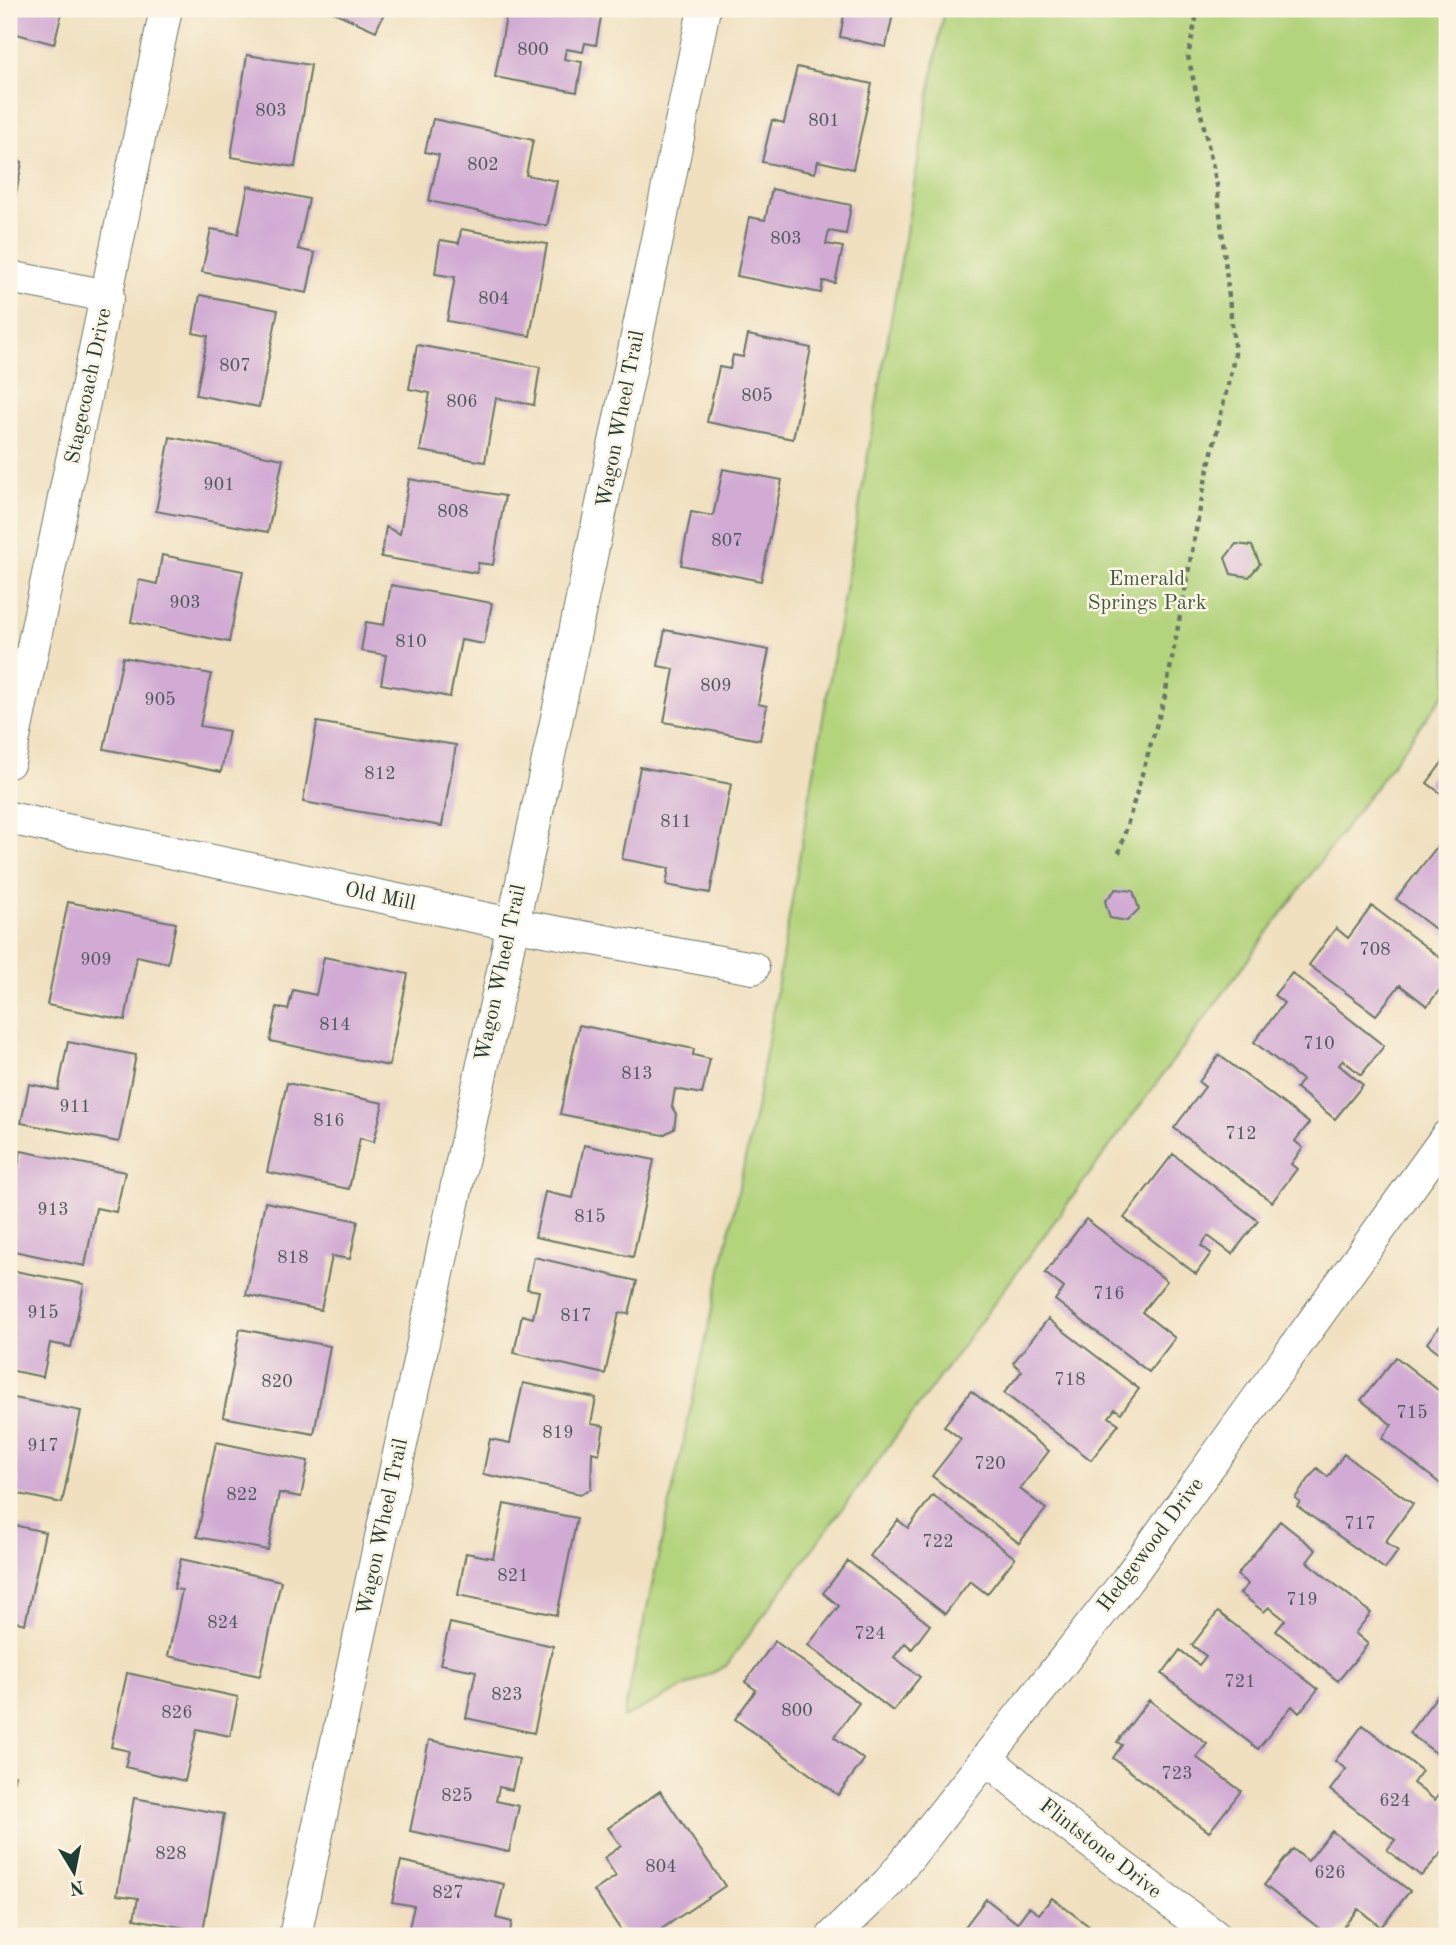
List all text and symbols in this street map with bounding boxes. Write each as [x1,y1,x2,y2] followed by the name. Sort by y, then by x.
[517,41,549,59] house number: 800
[255,102,287,120] house number: 803
[808,112,840,130] house number: 801
[467,156,499,174] house number: 802
[770,230,802,248] house number: 803
[478,290,510,308] house number: 804
[62,306,116,466] street label: Stagecoach Drive
[594,328,649,509] street label: Wagon Wheel Trail
[219,357,251,375] house number: 807
[741,387,773,405] house number: 805
[446,393,478,411] house number: 806
[203,476,235,494] house number: 901
[437,503,469,521] house number: 808
[711,532,743,550] house number: 807
[1087,569,1207,614] park label: Emerald Springs Park
[169,594,201,612] house number: 903
[395,633,427,651] house number: 810
[700,677,732,695] house number: 809
[144,691,176,709] house number: 905
[364,765,396,783] house number: 812
[660,813,692,831] house number: 811
[343,879,418,915] street label: Old Mill
[472,882,530,1063] street label: Wagon Wheel Trail
[1359,941,1391,959] house number: 708
[80,951,112,969] house number: 909
[319,1016,351,1034] house number: 814
[1303,1035,1335,1053] house number: 710
[621,1065,653,1083] house number: 813
[59,1098,91,1116] house number: 911
[313,1112,345,1130] house number: 816
[1225,1125,1257,1143] house number: 712
[37,1201,69,1219] house number: 913
[574,1208,606,1226] house number: 815
[277,1249,309,1267] house number: 818
[1093,1285,1125,1303] house number: 716
[27,1304,59,1322] house number: 915
[560,1307,592,1325] house number: 817
[1054,1371,1086,1389] house number: 718
[261,1373,293,1391] house number: 820
[1396,1404,1428,1422] house number: 715
[542,1424,574,1442] house number: 819
[354,1436,412,1617] street label: Wagon Wheel Trail
[27,1437,59,1455] house number: 917
[974,1455,1006,1473] house number: 720
[1094,1474,1208,1616] street label: Hedgewood Drive
[226,1486,258,1504] house number: 822
[1344,1515,1376,1533] house number: 717
[922,1533,954,1551] house number: 722
[497,1567,529,1585] house number: 821
[1286,1591,1318,1609] house number: 719
[207,1614,239,1632] house number: 824
[854,1625,886,1643] house number: 724
[1224,1673,1256,1691] house number: 721
[491,1686,523,1704] house number: 823
[781,1702,813,1720] house number: 800
[161,1704,193,1722] house number: 826
[1161,1765,1193,1783] house number: 723
[441,1787,473,1805] house number: 825
[1379,1792,1411,1810] house number: 624
[1035,1795,1165,1903] street label: Flintstone Drive
[38,1836,108,1906] north arrow
[155,1845,187,1863] house number: 828
[645,1858,677,1876] house number: 804
[1314,1864,1346,1882] house number: 626
[67,1876,85,1897] text: N
[432,1884,464,1902] house number: 827

